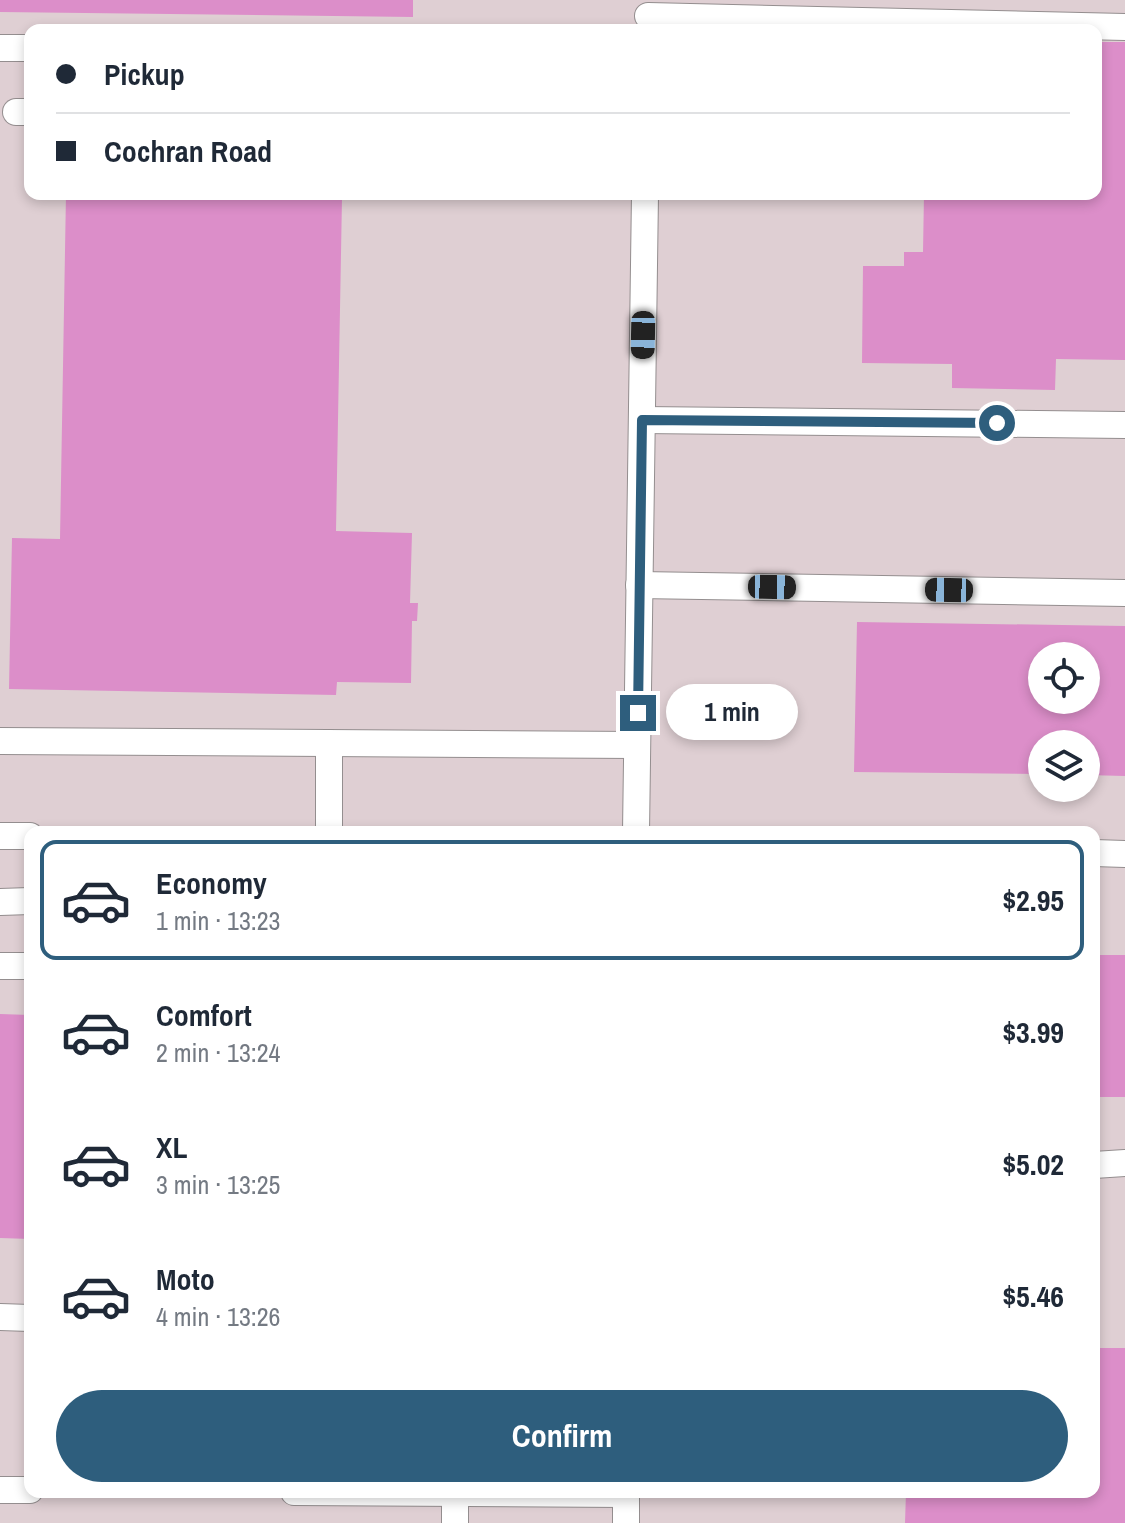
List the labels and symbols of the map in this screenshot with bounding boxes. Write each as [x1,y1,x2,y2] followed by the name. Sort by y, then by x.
[631,311,655,359] car
[979,405,1015,441] route start
[748,575,796,599] car
[925,578,973,602] car
[666,685,798,741] callout: 1 min
[620,695,656,731] route end

